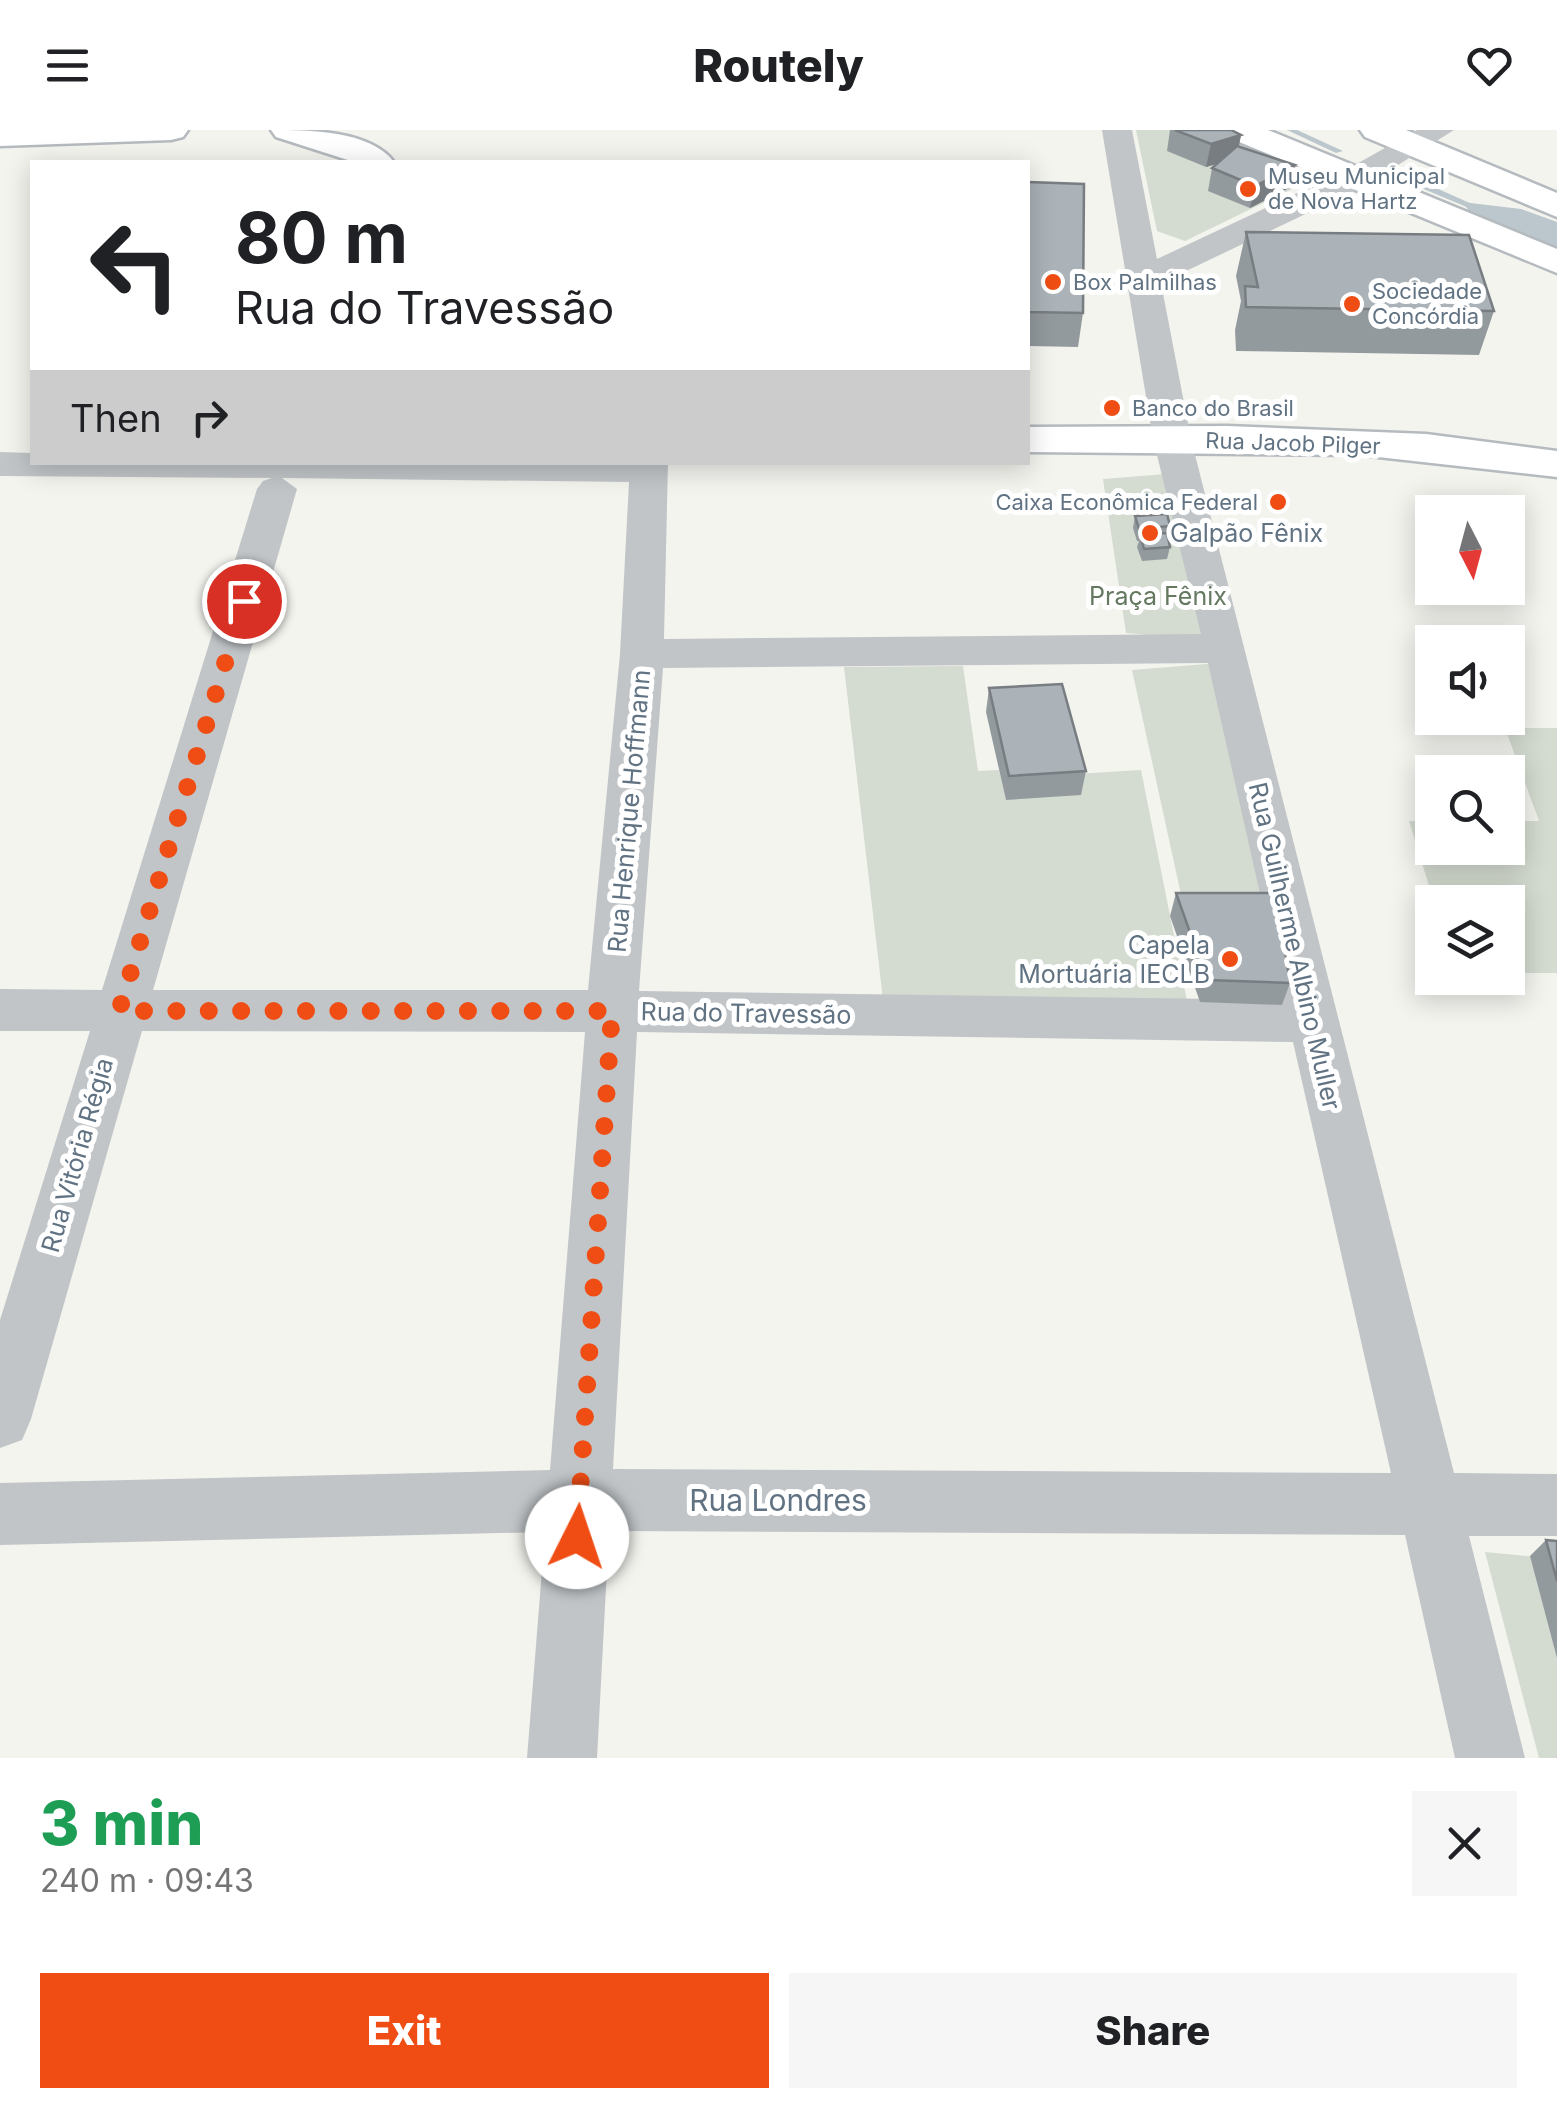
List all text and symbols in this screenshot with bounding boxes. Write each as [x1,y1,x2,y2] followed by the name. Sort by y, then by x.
[40,38,95,93] icon: menu
[693,38,864,93] text: Routely
[1462,38,1517,93] icon: heart
[1268,163,1445,214] place label: Museu Municipal de Nova Hartz
[1237,178,1259,200] marker: Museu Municipal de Nova Hartz
[235,195,408,280] text: 80 m
[70,200,200,330] icon: left
[1073,269,1217,295] place label: Box Palmilhas
[1042,271,1064,293] marker: Box Palmilhas
[1372,278,1482,329] place label: Sociedade Concórdia
[235,280,614,335] text: Rua do Travessão
[1341,293,1363,315] marker: Sociedade Concórdia
[182,390,237,445] icon: right
[70,395,162,441] text: Then
[1132,395,1294,421] place label: Banco do Brasil
[1101,397,1123,419] marker: Banco do Brasil
[1205,427,1381,459] street label: Rua Jacob Pilger
[995,489,1258,515] place label: Caixa Econômica Federal
[1267,491,1289,513] marker: Caixa Econômica Federal
[1415,495,1525,605] north arrow
[1415,495,1525,995] map controls
[1170,518,1323,548] place label: Galpão Fênix
[1139,522,1161,544] marker: Galpão Fênix
[202,559,287,644] pin
[217,574,272,629] icon: arrive
[1089,581,1227,611] park label: Praça Fênix
[1415,625,1525,735] button: sound
[602,668,656,954] street label: Rua Henrique Hoffmann
[1415,755,1525,865] button: search
[1243,779,1347,1113] street label: Rua Guilherme Albino Muller
[1415,885,1525,995] button: layers
[1018,930,1210,989] place label: Capela Mortuária IECLB
[1219,948,1241,970] marker: Capela Mortuária IECLB
[640,996,852,1030] street label: Rua do Travessão
[35,1054,119,1256] street label: Rua Vitória Régia
[689,1482,867,1518] street label: Rua Londres
[525,1485,629,1589] position arrow
[40,1787,203,1859] text: 3 min
[1412,1791,1517,1896] button: close
[40,1861,254,1900] text: 240 m · 09:43
[40,1973,769,2088] button: Exit
[789,1973,1517,2088] button: Share

